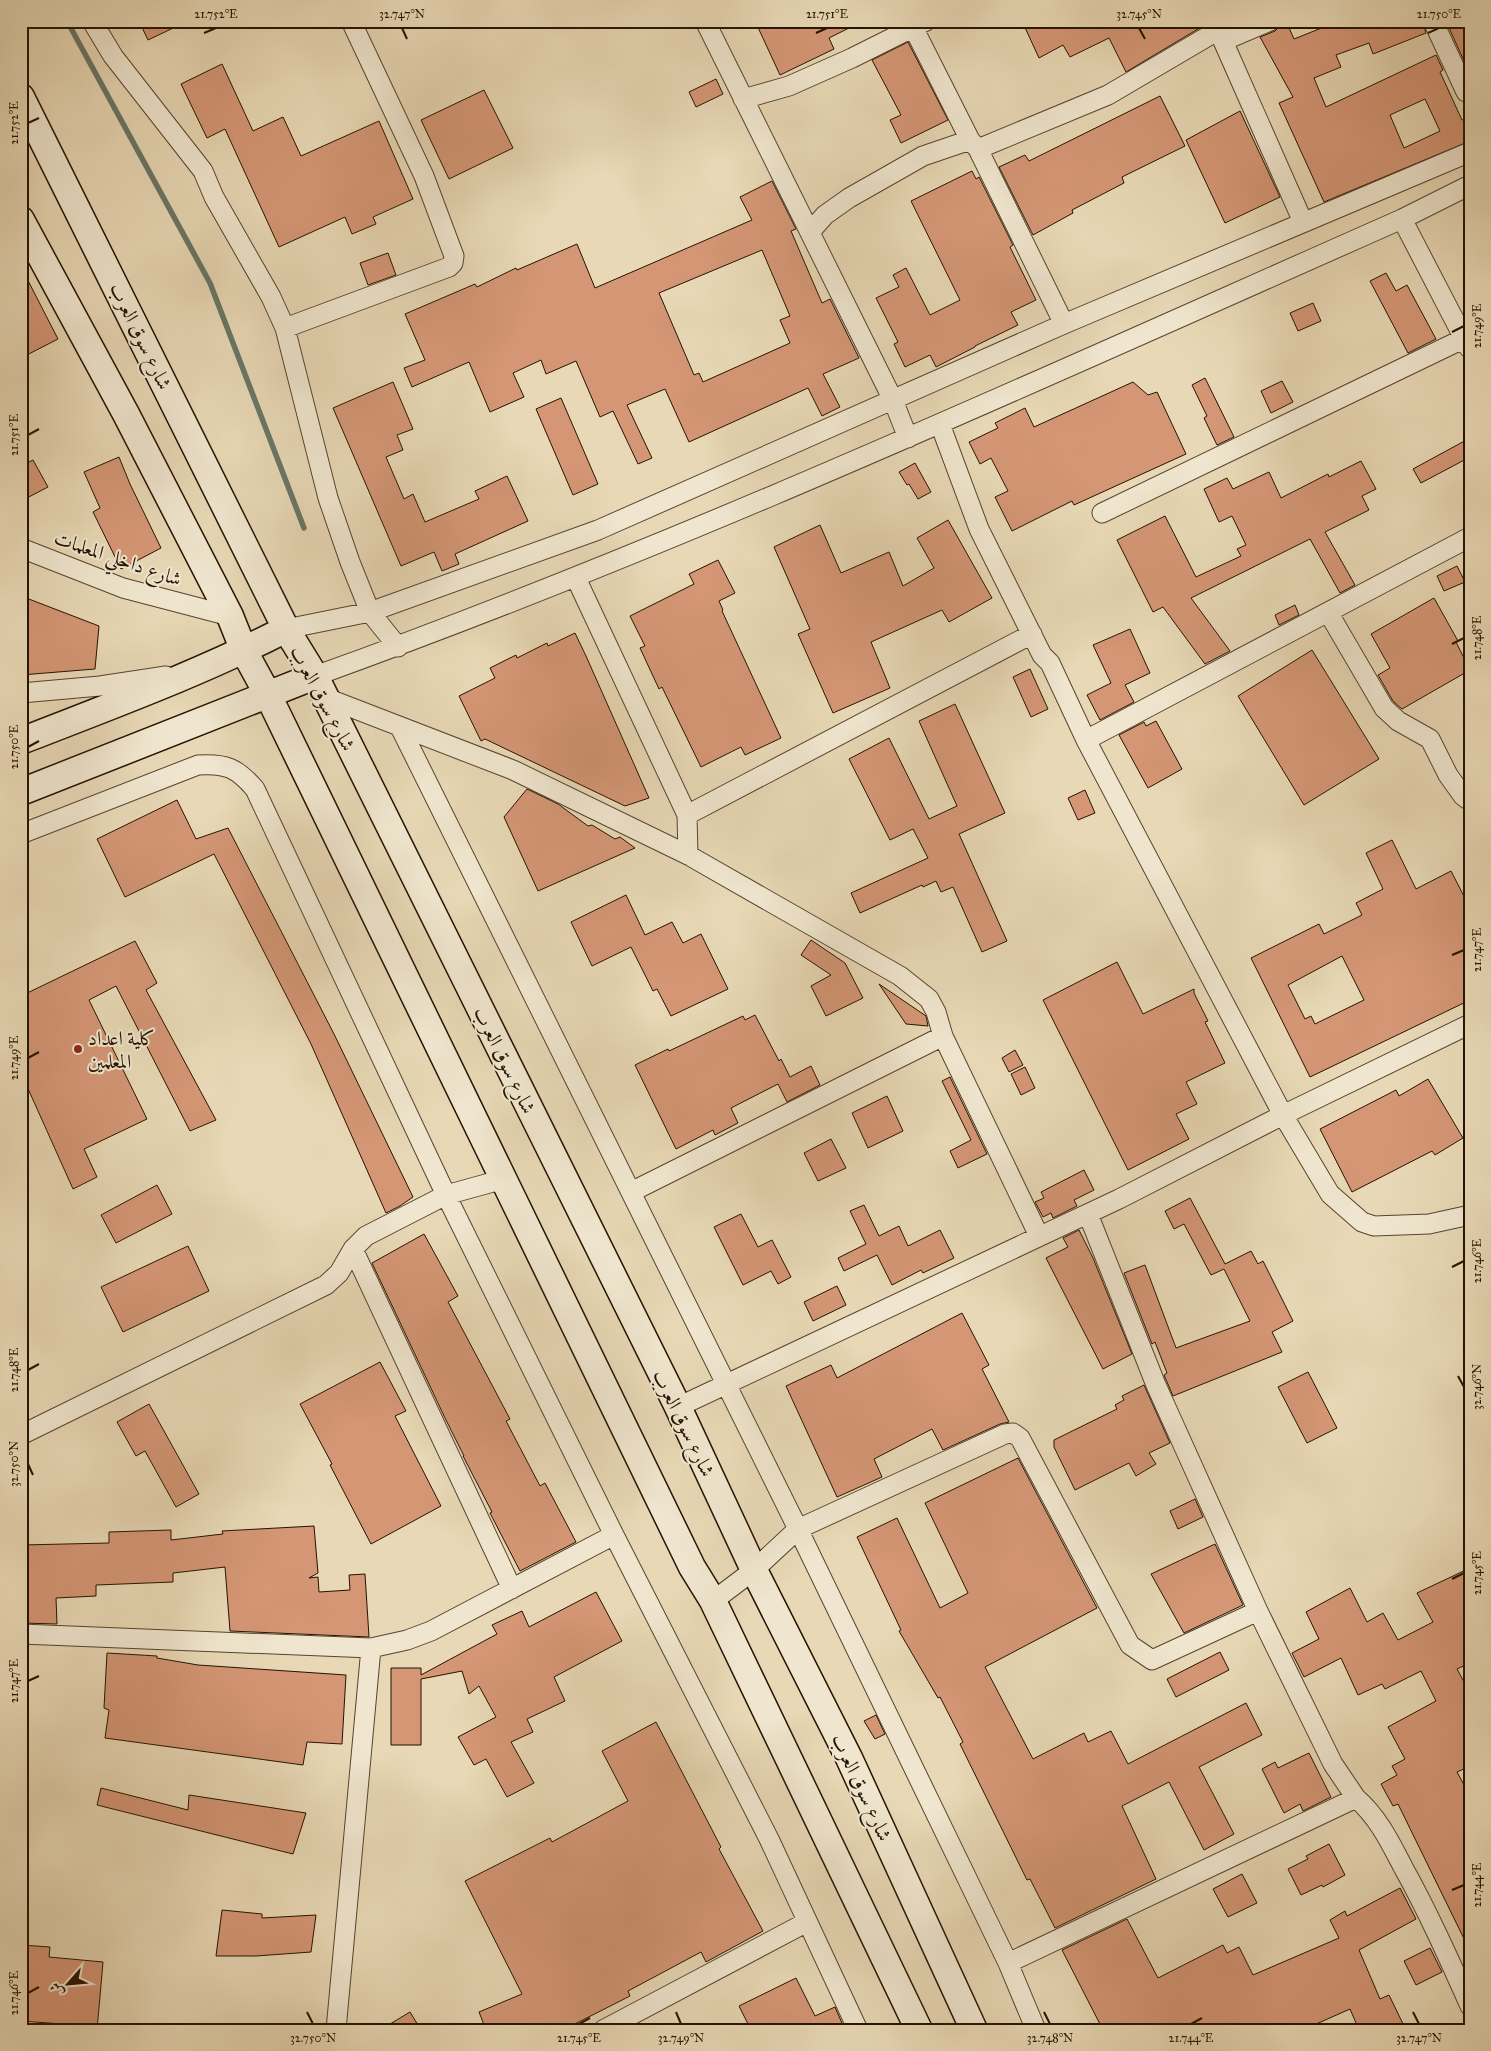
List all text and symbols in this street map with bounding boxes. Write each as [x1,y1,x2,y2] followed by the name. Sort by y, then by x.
[194,7,238,21] text: 21.752°E
[379,7,425,21] text: 32.747°N
[806,7,848,21] text: 21.751°E
[1116,7,1162,21] text: 32.745°N
[1417,7,1462,21] text: 21.750°E
[7,101,21,145] text: 21.752°E
[99,279,177,396] street label: شارع سوق العرب
[1470,303,1484,348] text: 21.749°E
[7,414,21,456] text: 21.751°E
[48,525,185,599] street label: شارع داخلي المعلمات
[1470,615,1484,660] text: 21.748°E
[280,641,361,758] street label: شارع سوق العرب
[7,724,21,769] text: 21.750°E
[1470,928,1484,972] text: 21.747°E
[463,1003,541,1120] street label: شارع سوق العرب
[88,1026,155,1073] place label: كلية اعداد المعلمين
[7,1035,21,1080] text: 21.749°E
[72,1043,84,1055] marker: كلية اعداد المعلمين
[1470,1238,1484,1283] text: 21.746°E
[7,1347,21,1392] text: 21.748°E
[1470,1364,1484,1410] text: 32.746°N
[642,1366,720,1483] street label: شارع سوق العرب
[7,1441,21,1487] text: 32.750°N
[1470,1551,1484,1595] text: 21.745°E
[7,1659,21,1703] text: 21.747°E
[821,1729,897,1847] street label: شارع سوق العرب
[1470,1862,1484,1907] text: 21.744°E
[42,1958,92,2008] north arrow
[7,1970,21,2015] text: 21.746°E
[46,1980,68,2000] text: ش
[290,2031,336,2045] text: 32.750°N
[557,2031,601,2045] text: 21.745°E
[658,2031,704,2045] text: 32.749°N
[1027,2031,1073,2045] text: 32.748°N
[1169,2031,1214,2045] text: 21.744°E
[1396,2031,1442,2045] text: 32.747°N

